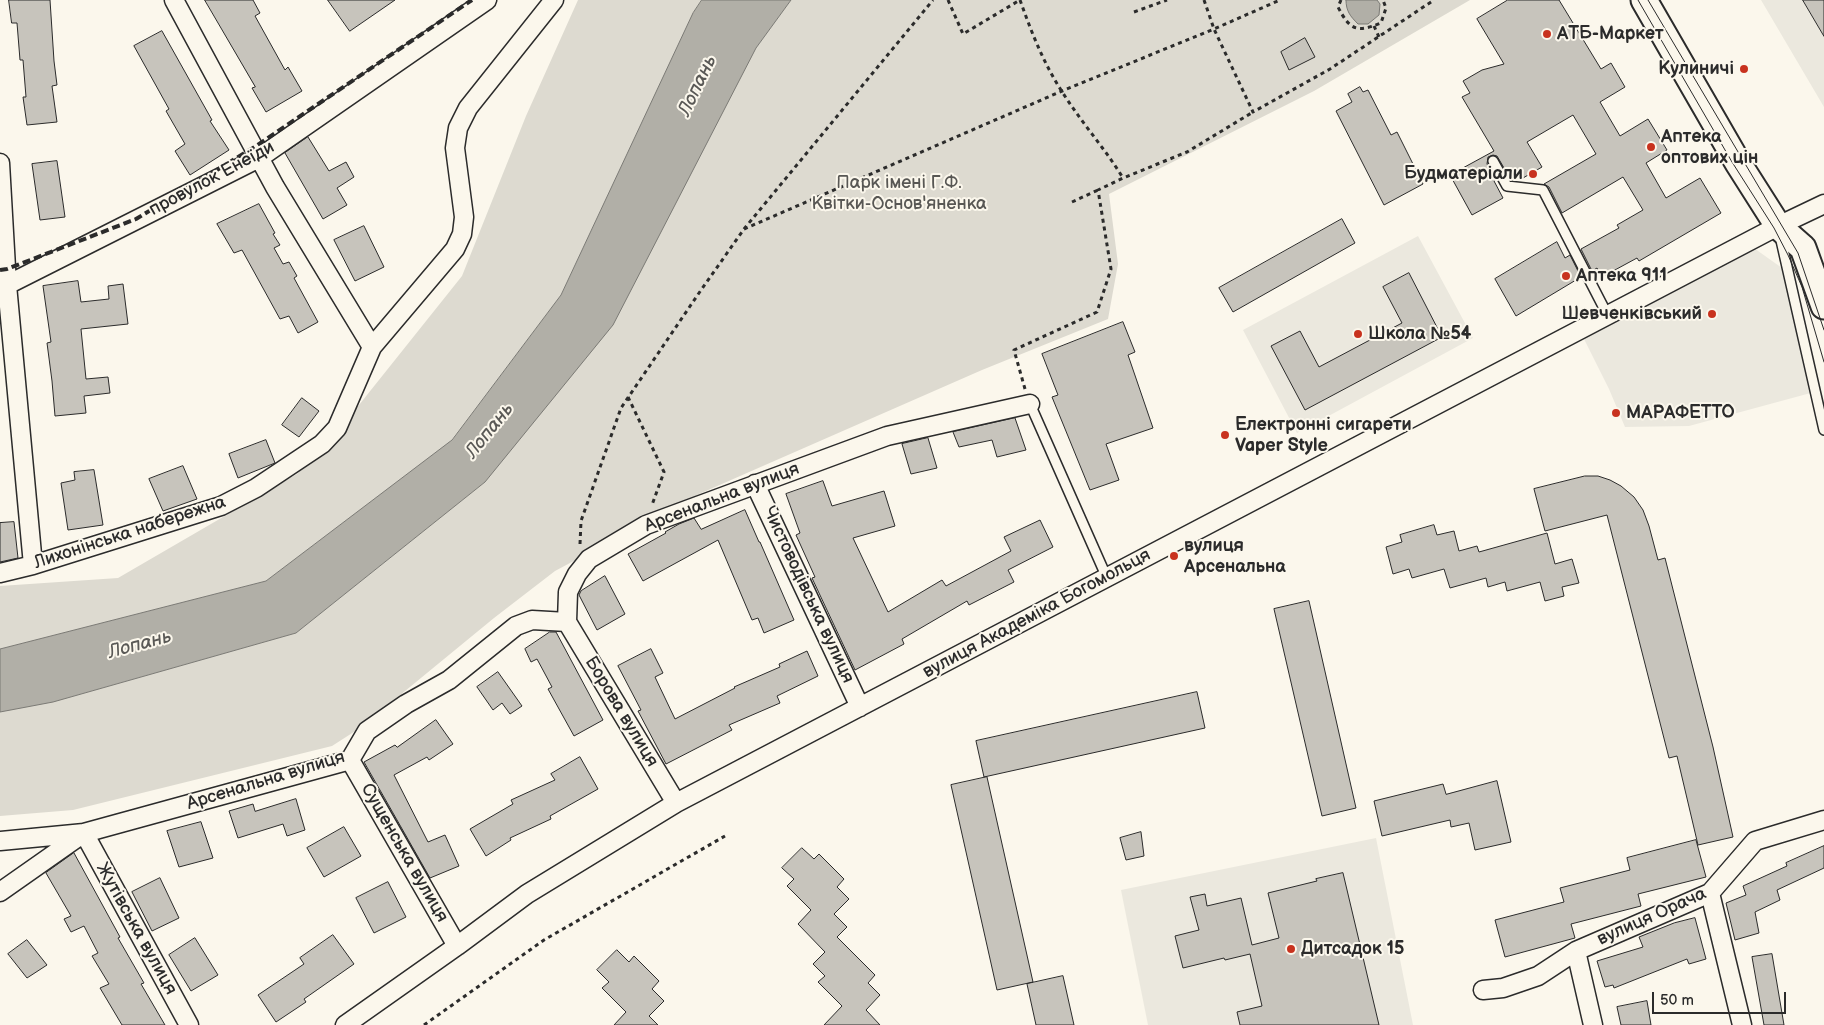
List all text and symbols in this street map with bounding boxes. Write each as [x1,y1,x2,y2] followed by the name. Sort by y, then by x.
[1557,23,1664,45] place label: АТБ-Маркет
[1541,28,1553,40] marker: АТБ-Маркет
[674,52,722,120] water label: Лопань
[1658,58,1734,80] place label: Кулиничі
[1738,63,1750,75] marker: Кулиничі
[1661,126,1758,168] place label: Аптека оптових цін
[146,137,278,221] street label: провулок Енеїди
[1645,141,1657,153] marker: Аптека оптових цін
[1404,163,1523,185] place label: Будматеріали
[1527,168,1539,180] marker: Будматеріали
[811,172,987,214] park label: Парк імені Г.Ф. Квітки-Основ'яненка
[1576,265,1667,287] place label: Аптека 911
[1560,270,1572,282] marker: Аптека 911
[1562,303,1702,325] place label: Шевченківський
[1706,308,1718,320] marker: Шевченківський
[1368,323,1471,345] place label: Школа №54
[1352,328,1364,340] marker: Школа №54
[461,399,519,463] water label: Лопань
[1626,402,1735,424] place label: МАРАФЕТТО
[1610,407,1622,419] marker: МАРАФЕТТО
[1235,414,1412,456] place label: Електронні сигарети Vaper Style
[1219,429,1231,441] marker: Електронні сигарети Vaper Style
[642,459,802,537] street label: Арсенальна вулиця
[31,492,229,574] street label: Лихонінська набережна
[758,503,858,687] street label: Чистоводівська вулиця
[1184,535,1286,578] place label: вулиця Арсенальна
[919,545,1155,683] street label: вулиця Академіка Богомольця
[1168,550,1180,562] marker: вулиця Арсенальна
[106,626,174,664] water label: Лопань
[580,653,662,771] street label: Борова вулиця
[184,747,348,815] street label: Арсенальна вулиця
[356,780,452,926] street label: Сущенська вулиця
[91,859,181,999] street label: Жутівська вулиця
[1594,883,1710,951] street label: вулиця Орача
[1301,938,1404,960] place label: Дитсадок 15
[1285,943,1297,955] marker: Дитсадок 15
[1654,982,1788,1014] scale bar
[1660,991,1694,1010] text: 50 m

